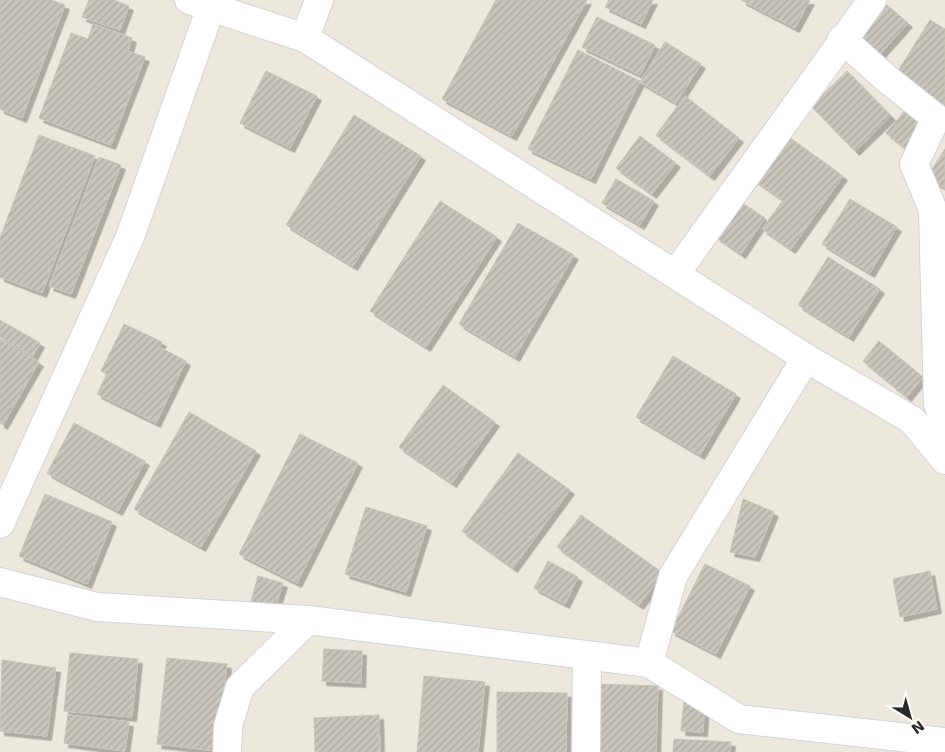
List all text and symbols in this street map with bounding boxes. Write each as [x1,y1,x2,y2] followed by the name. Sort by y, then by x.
[885,692,935,742] north arrow
[908,717,927,737] text: N

